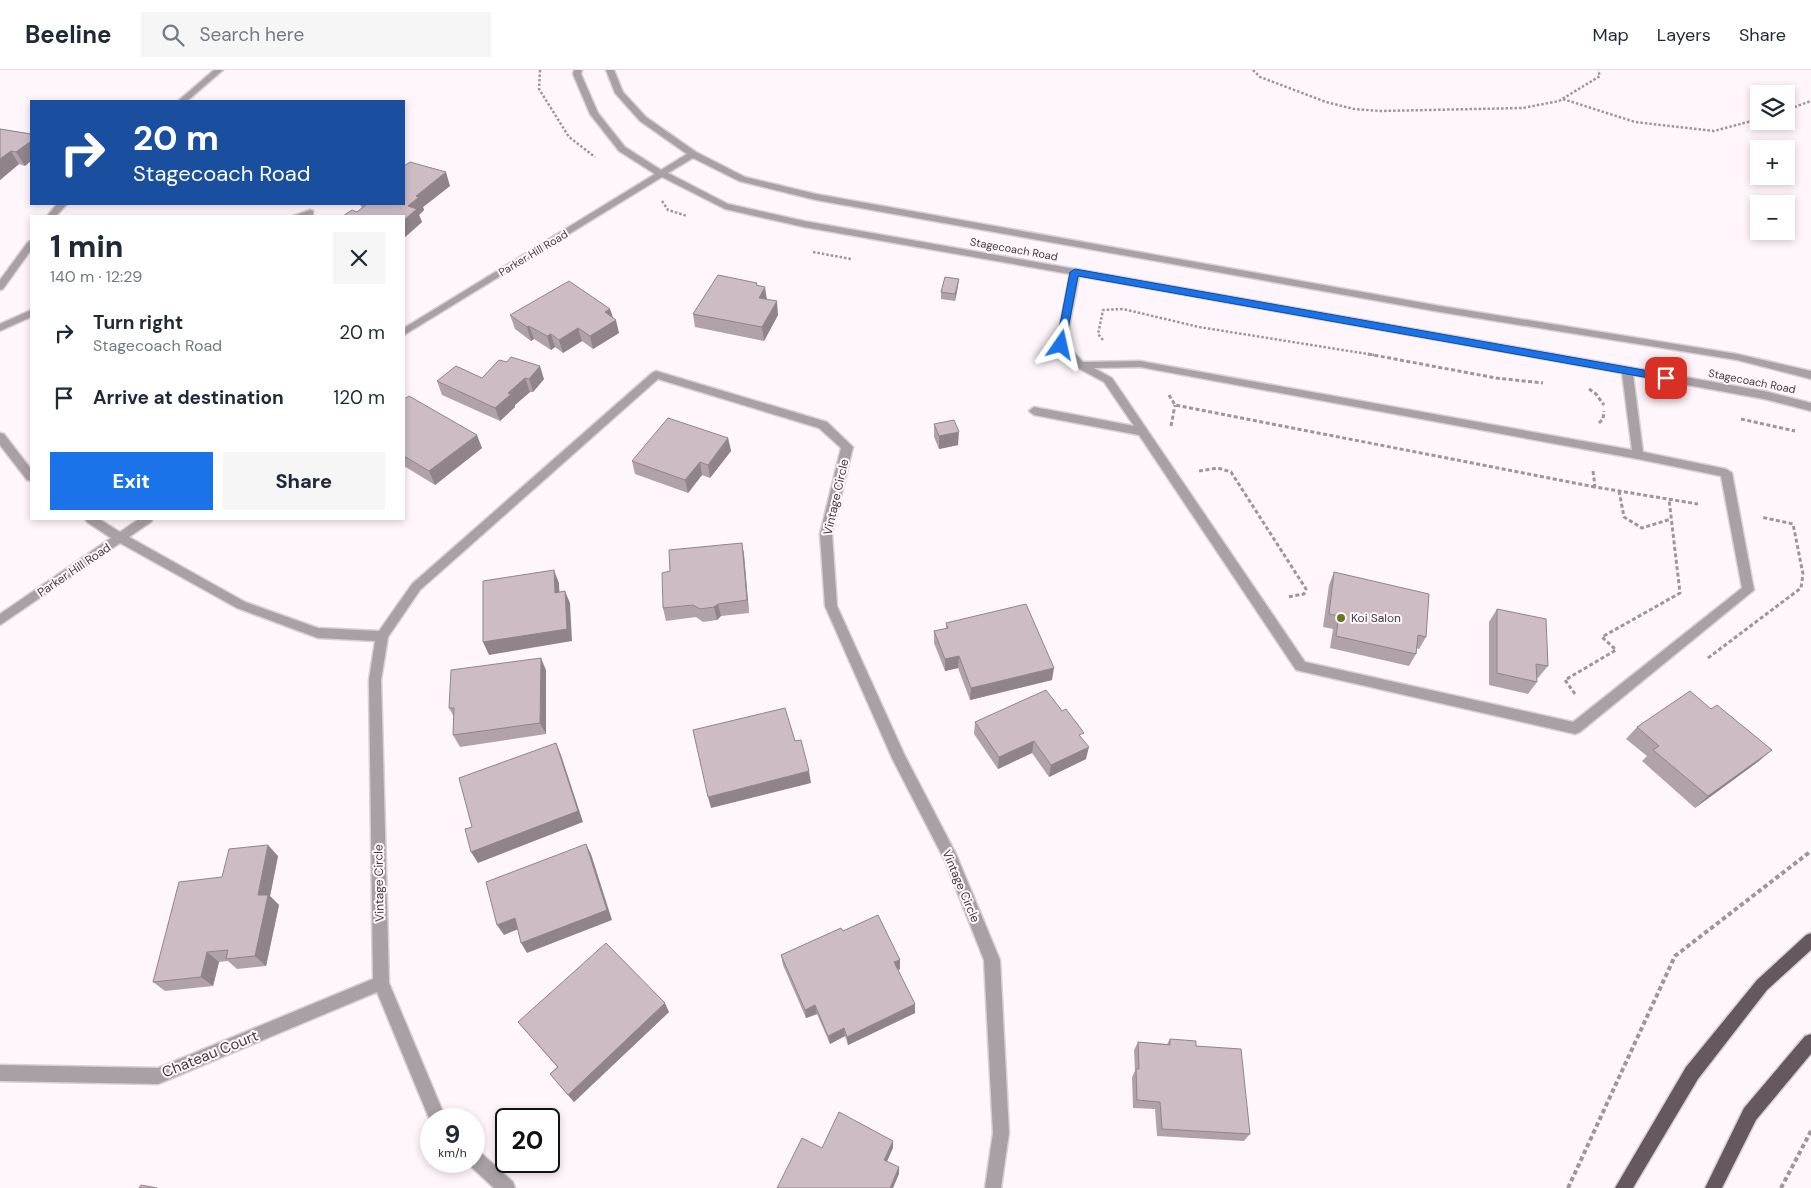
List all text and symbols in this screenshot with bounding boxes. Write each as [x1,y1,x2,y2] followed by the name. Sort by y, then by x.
[141,12,491,57] search box
[25,19,111,50] text: Beeline
[159,21,187,49] icon: search
[199,22,304,47] text: Search here
[1593,23,1629,47] text: Map
[1657,23,1711,47] text: Layers
[1739,23,1786,47] text: Share
[1750,85,1795,240] map controls
[1750,85,1795,130] button: layers
[133,115,219,161] text: 20 m
[50,120,115,185] icon: right
[1750,140,1795,185] button: +
[133,159,311,188] text: Stagecoach Road
[1750,195,1795,240] button: −
[50,227,123,266] text: 1 min
[496,227,570,279] street label: Parker Hill Road
[333,232,385,284] button: close
[969,234,1059,264] street label: Stagecoach Road
[50,266,142,287] text: 140 m · 12:29
[93,310,183,335] text: Turn right
[1034,318,1086,370] position arrow
[50,319,78,347] icon: right
[339,320,385,345] text: 20 m
[93,335,222,356] text: Stagecoach Road
[1645,357,1687,399] pin
[1652,364,1680,392] icon: arrive
[1707,366,1797,396] street label: Stagecoach Road
[50,384,78,412] icon: arrive
[93,385,284,410] text: Arrive at destination
[333,385,385,410] text: 120 m
[50,452,213,510] button: Exit
[223,452,385,510] button: Share
[819,457,853,537] street label: Vintage Circle
[34,540,114,600] street label: Parker Hill Road
[1351,610,1401,626] place label: Koi Salon
[1335,612,1347,624] marker: Koi Salon
[370,844,388,922] street label: Vintage Circle
[938,847,984,925] street label: Vintage Circle
[159,1026,261,1082] street label: Chateau Court
[495,1108,560,1173] speed limit sign: 20
[445,1118,460,1151] text: 9
[438,1145,467,1161] text: km/h

